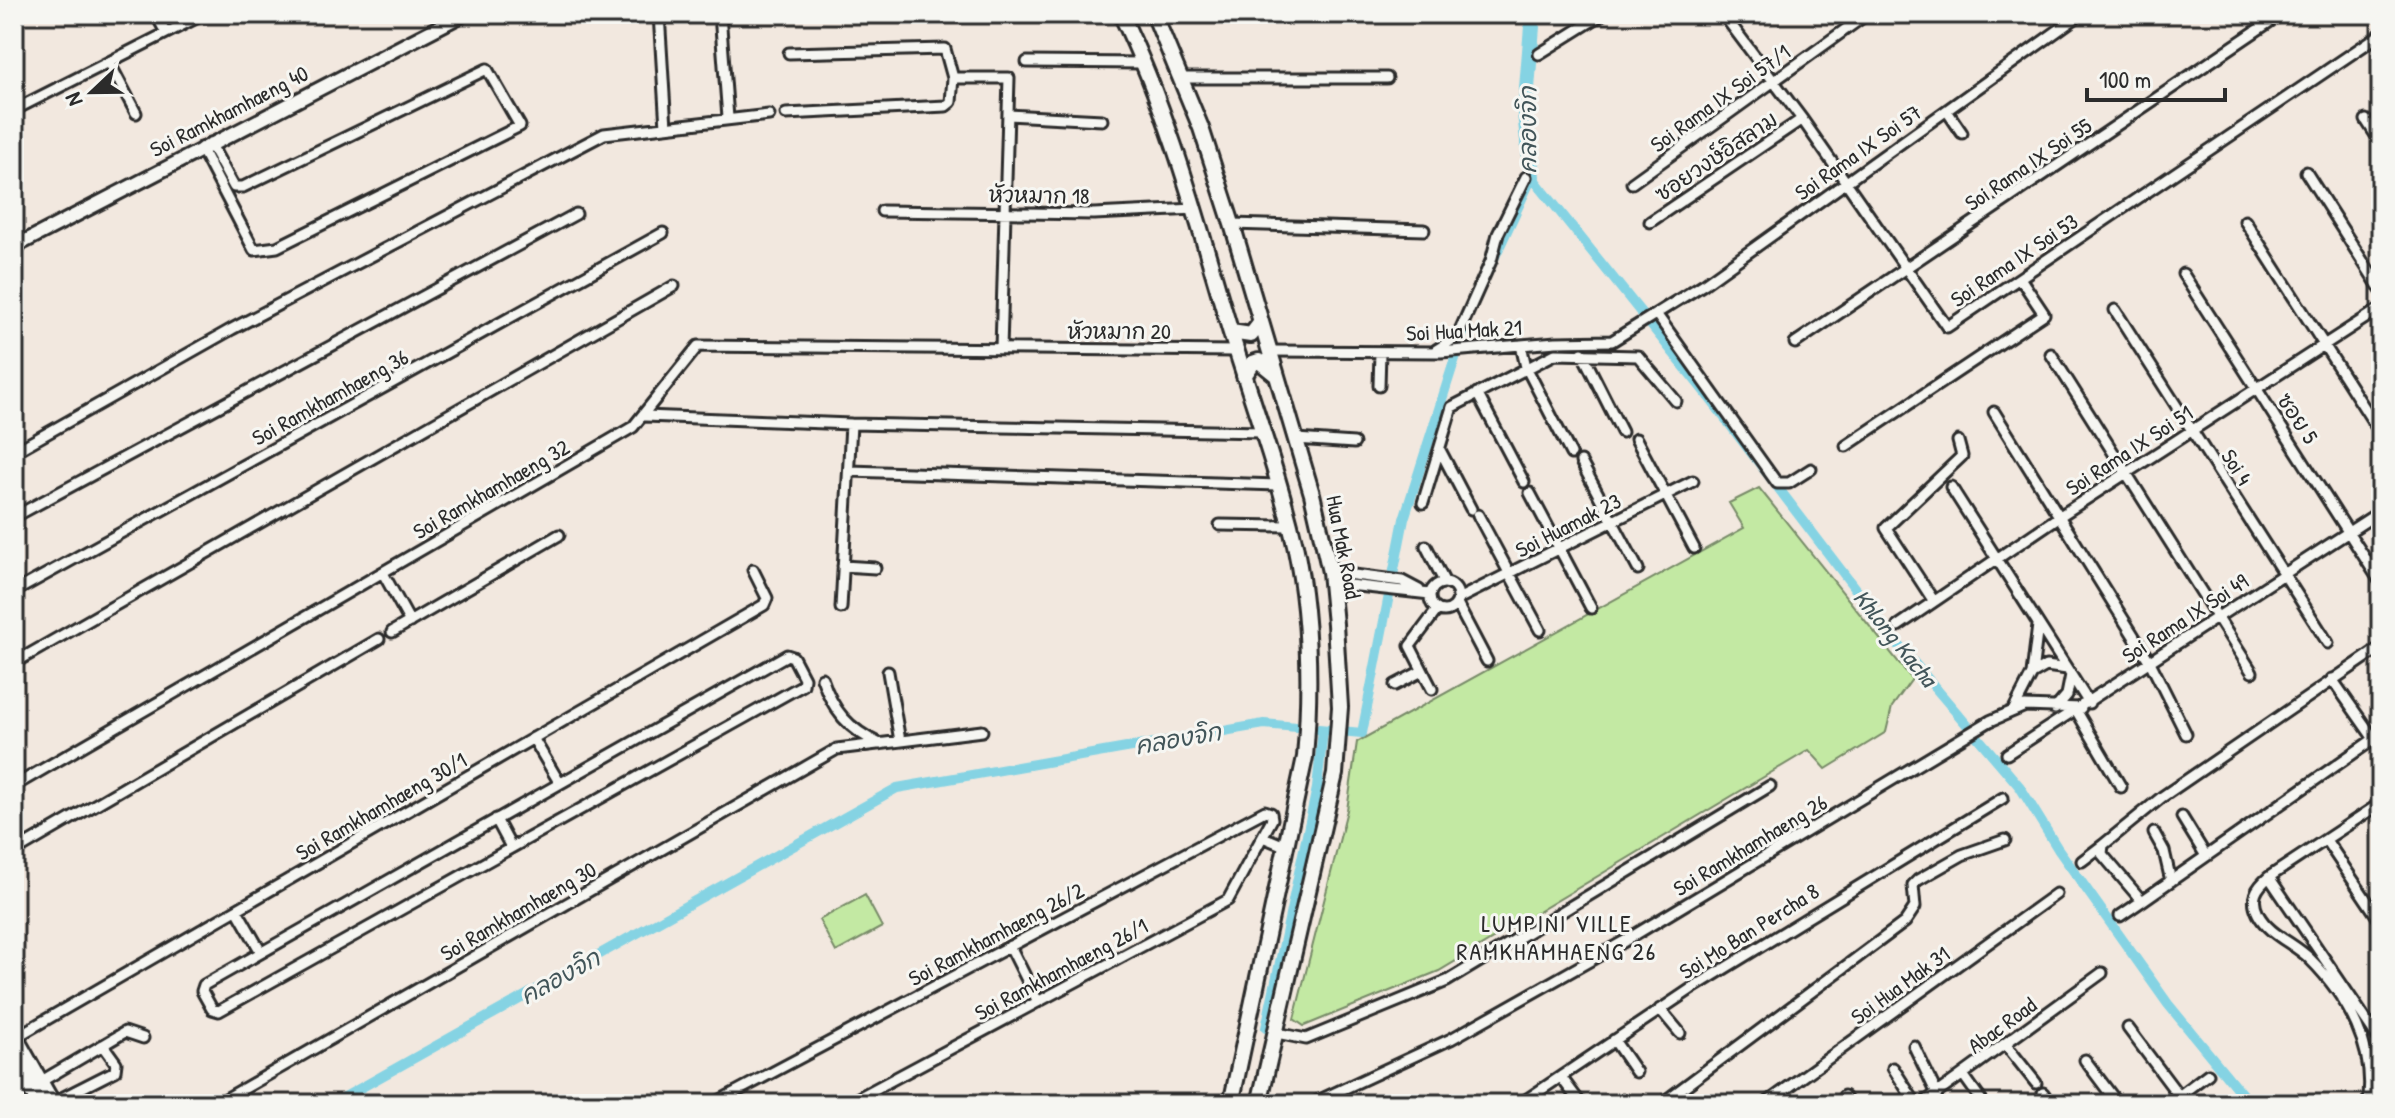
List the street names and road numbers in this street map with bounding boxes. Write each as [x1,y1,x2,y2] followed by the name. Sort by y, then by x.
[1644,37,1796,159] street label: Soi Rama IX Soi 57/1
[145,58,313,164] street label: Soi Ramkhamhaeng 40
[1788,97,1928,207] street label: Soi Rama IX Soi 57
[1649,104,1783,208] street label: ซอยวงษ์อิสลาม
[1959,110,2097,218] street label: Soi Rama IX Soi 55
[988,179,1090,211] street label: หัวหมาก 18
[1944,206,2084,314] street label: Soi Rama IX Soi 53
[1405,312,1523,348] street label: Soi Hua Mak 21
[1067,316,1171,346] street label: หัวหมาก 20
[246,341,414,452] street label: Soi Ramkhamhaeng 36
[2270,387,2326,449] street label: ซอย 5
[2060,398,2198,502] street label: Soi Rama IX Soi 51
[407,432,575,546] street label: Soi Ramkhamhaeng 32
[2214,443,2260,491] street label: Soi 4
[1510,486,1626,564] street label: Soi Huamak 23
[1319,493,1369,602] street label: Hua Mak Road
[2116,566,2254,670] street label: Soi Rama IX Soi 49
[290,745,472,867] street label: Soi Ramkhamhaeng 30/1
[1667,787,1833,903] street label: Soi Ramkhamhaeng 26
[434,854,602,968] street label: Soi Ramkhamhaeng 30
[903,875,1090,993] street label: Soi Ramkhamhaeng 26/2
[1673,876,1825,986] street label: Soi Mo Ban Percha 8
[969,911,1153,1027] street label: Soi Ramkhamhaeng 26/1
[1844,939,1956,1031] street label: Soi Hua Mak 31
[1962,990,2043,1060] street label: Abac Road

